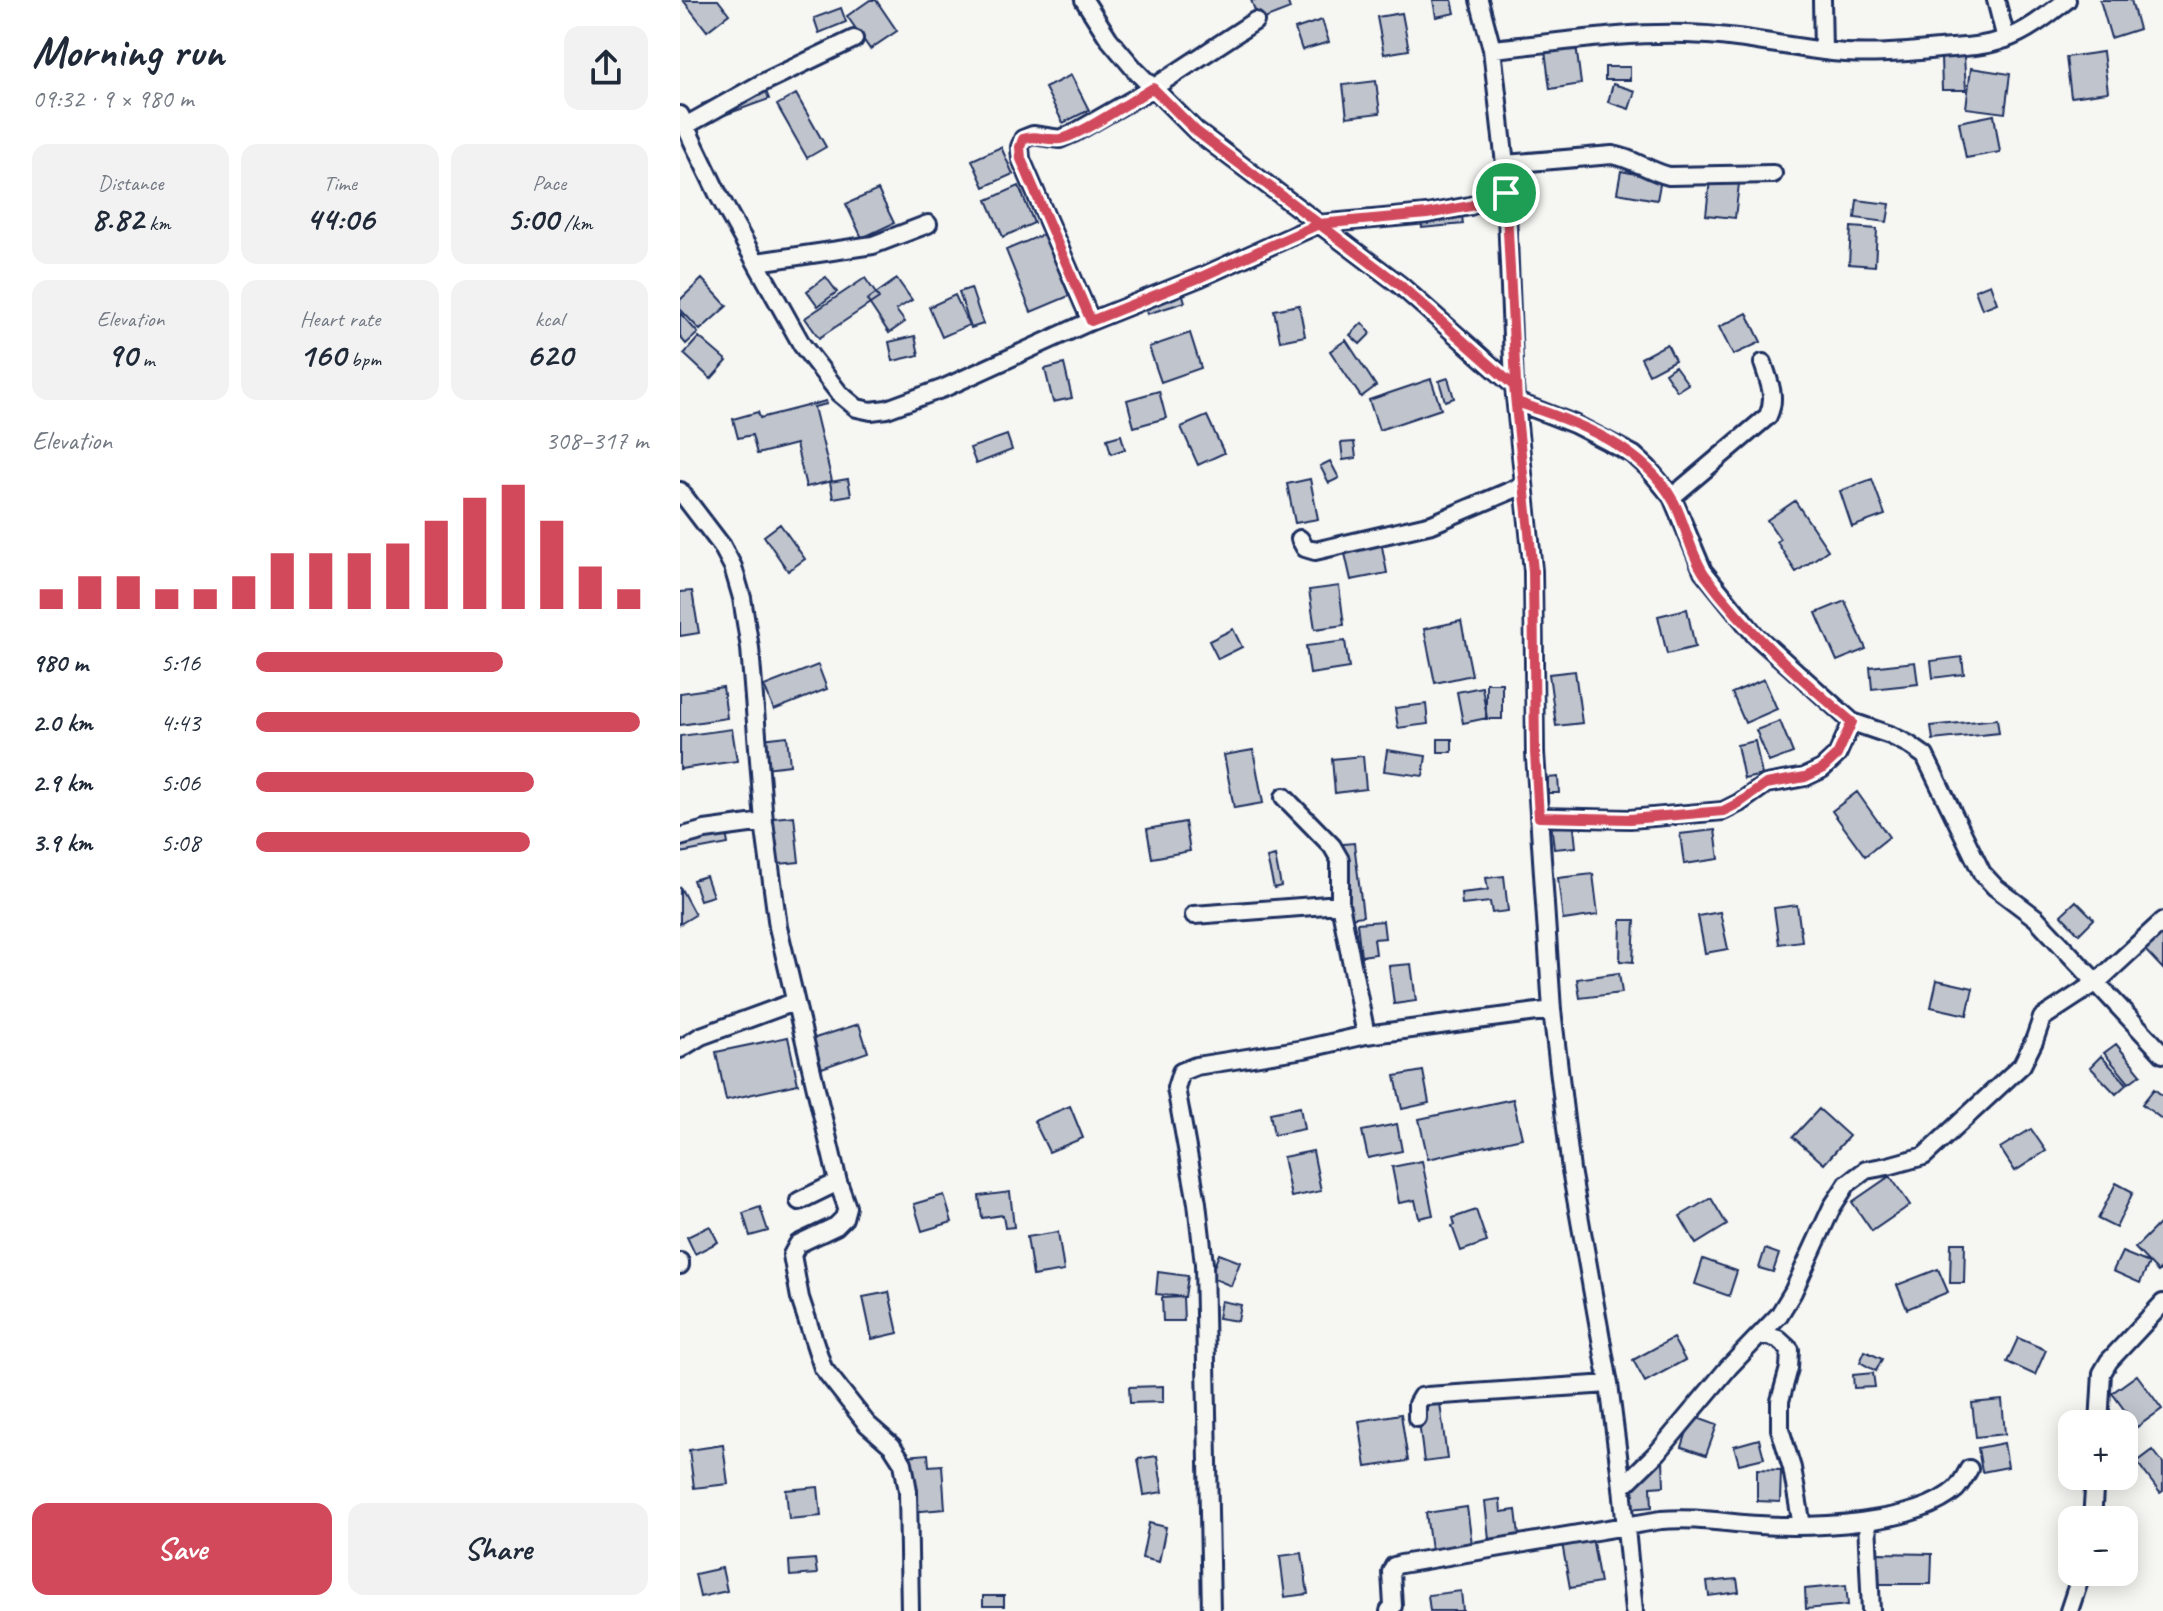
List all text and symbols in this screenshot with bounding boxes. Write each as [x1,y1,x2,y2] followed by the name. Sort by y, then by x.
[32,24,224,79] text: Morning run
[564,26,648,110] button: share
[32,82,193,115] text: 09:32 · 9 × 980 m
[1472,159,1540,227] pin
[98,169,163,197] text: Distance
[323,169,357,197] text: Time
[532,169,566,197] text: Pace
[1484,171,1528,215] icon: arrive
[91,197,144,240] text: 8.82
[306,197,374,240] text: 44:06
[506,197,558,240] text: 5:00
[144,209,170,237] text: km
[558,209,592,237] text: /km
[97,305,165,333] text: Elevation
[300,305,380,333] text: Heart rate
[535,305,564,333] text: kcal
[107,333,137,376] text: 90
[299,333,346,376] text: 160
[526,333,573,376] text: 620
[137,345,155,373] text: m
[346,345,381,373] text: bpm
[32,424,112,457] text: Elevation
[545,424,648,457] text: 308–317 m
[32,646,88,679] text: 980 m
[160,646,200,679] text: 5:16
[32,706,92,739] text: 2.0 km
[160,706,200,739] text: 4:43
[32,766,92,799] text: 2.9 km
[160,766,200,799] text: 5:06
[32,826,92,859] text: 3.9 km
[160,826,200,859] text: 5:08
[2058,1410,2138,1586] map controls
[2058,1410,2138,1490] button: +
[32,1503,332,1595] button: Save
[348,1503,648,1595] button: Share
[2058,1506,2138,1586] button: −

